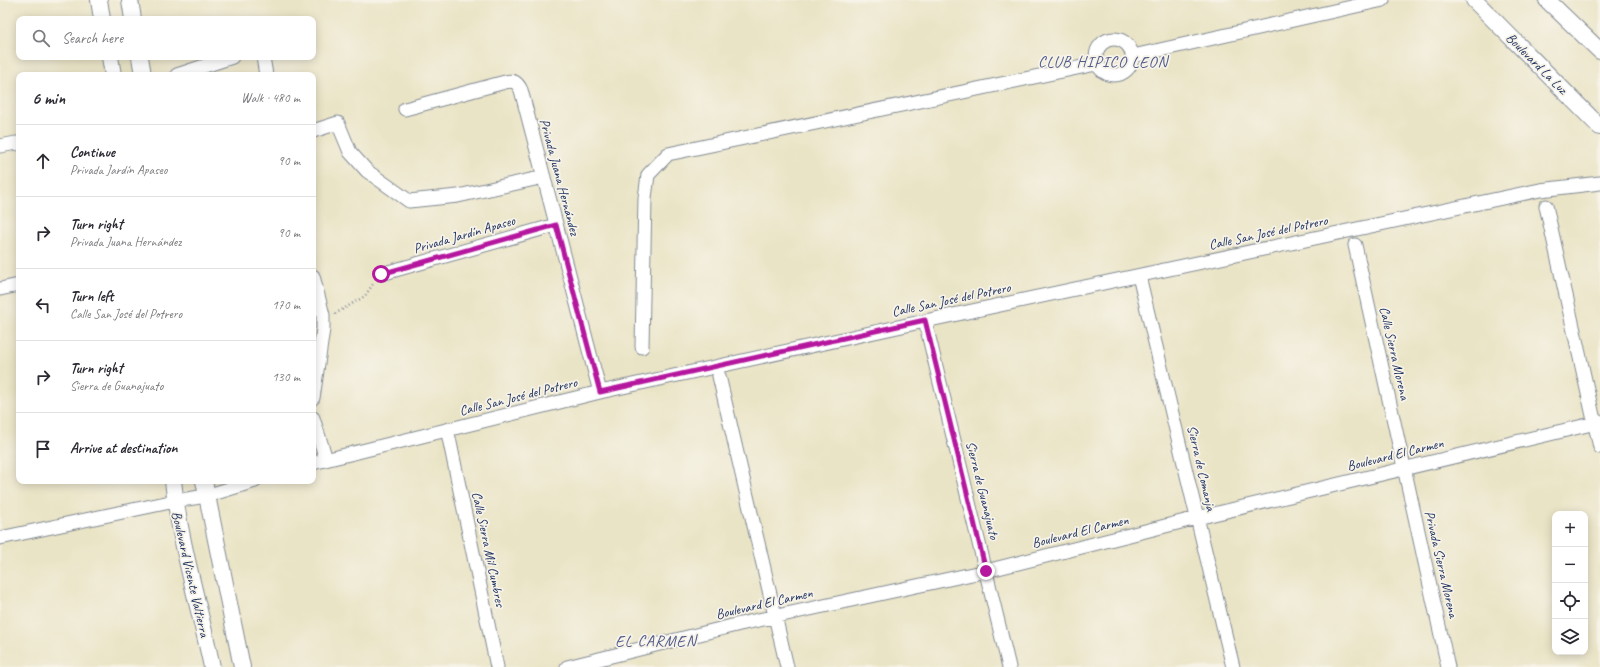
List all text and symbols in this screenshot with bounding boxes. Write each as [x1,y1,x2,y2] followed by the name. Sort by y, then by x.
[16,16,316,60] search box
[30,27,52,49] icon: search
[62,29,123,48] text: Search here
[1503,29,1572,99] street label: Boulevard La Luz
[1038,52,1169,72] district label: CLUB HIPICO LEON
[32,88,65,109] text: 6 min
[241,90,300,106] text: Walk · 480 m
[536,117,584,239] street label: Privada Juana Hernández
[70,143,115,162] text: Continue
[32,150,54,172] icon: ahead
[278,153,300,169] text: 90 m
[70,162,167,178] text: Privada Jardín Apaseo
[1207,211,1330,253] street label: Calle San José del Potrero
[411,212,518,257] street label: Privada Jardín Apaseo
[70,215,123,234] text: Turn right
[32,222,54,244] icon: right
[278,225,300,241] text: 90 m
[70,234,181,250] text: Privada Juana Hernández
[372,265,390,283] route start
[890,278,1013,320] street label: Calle San José del Potrero
[70,287,113,306] text: Turn left
[32,294,54,316] icon: left
[272,297,300,313] text: 170 m
[1376,305,1414,403] street label: Calle Sierra Morena
[70,306,182,322] text: Calle San José del Potrero
[70,359,123,378] text: Turn right
[32,366,54,388] icon: right
[272,369,300,385] text: 130 m
[458,373,580,419] street label: Calle San José del Potrero
[70,378,163,394] text: Sierra de Guanajuato
[1183,424,1220,513] street label: Sierra de Comanja
[1345,434,1446,475] street label: Boulevard El Carmen
[32,438,54,460] icon: arrive
[70,439,177,458] text: Arrive at destination
[962,439,1003,542] street label: Sierra de Guanajuato
[468,490,509,609] street label: Calle Sierra Mil Cumbres
[1421,509,1462,620] street label: Privada Sierra Morena
[168,510,214,640] street label: Boulevard Vicente Valtierra
[1030,511,1131,552] street label: Boulevard El Carmen
[1552,511,1588,655] map controls
[1552,511,1588,547] button: +
[1552,547,1588,583] button: −
[977,562,995,580] route end
[1552,583,1588,619] button: locate
[714,584,815,623] street label: Boulevard El Carmen
[1552,619,1588,655] button: layers
[615,631,698,651] district label: EL CARMEN

